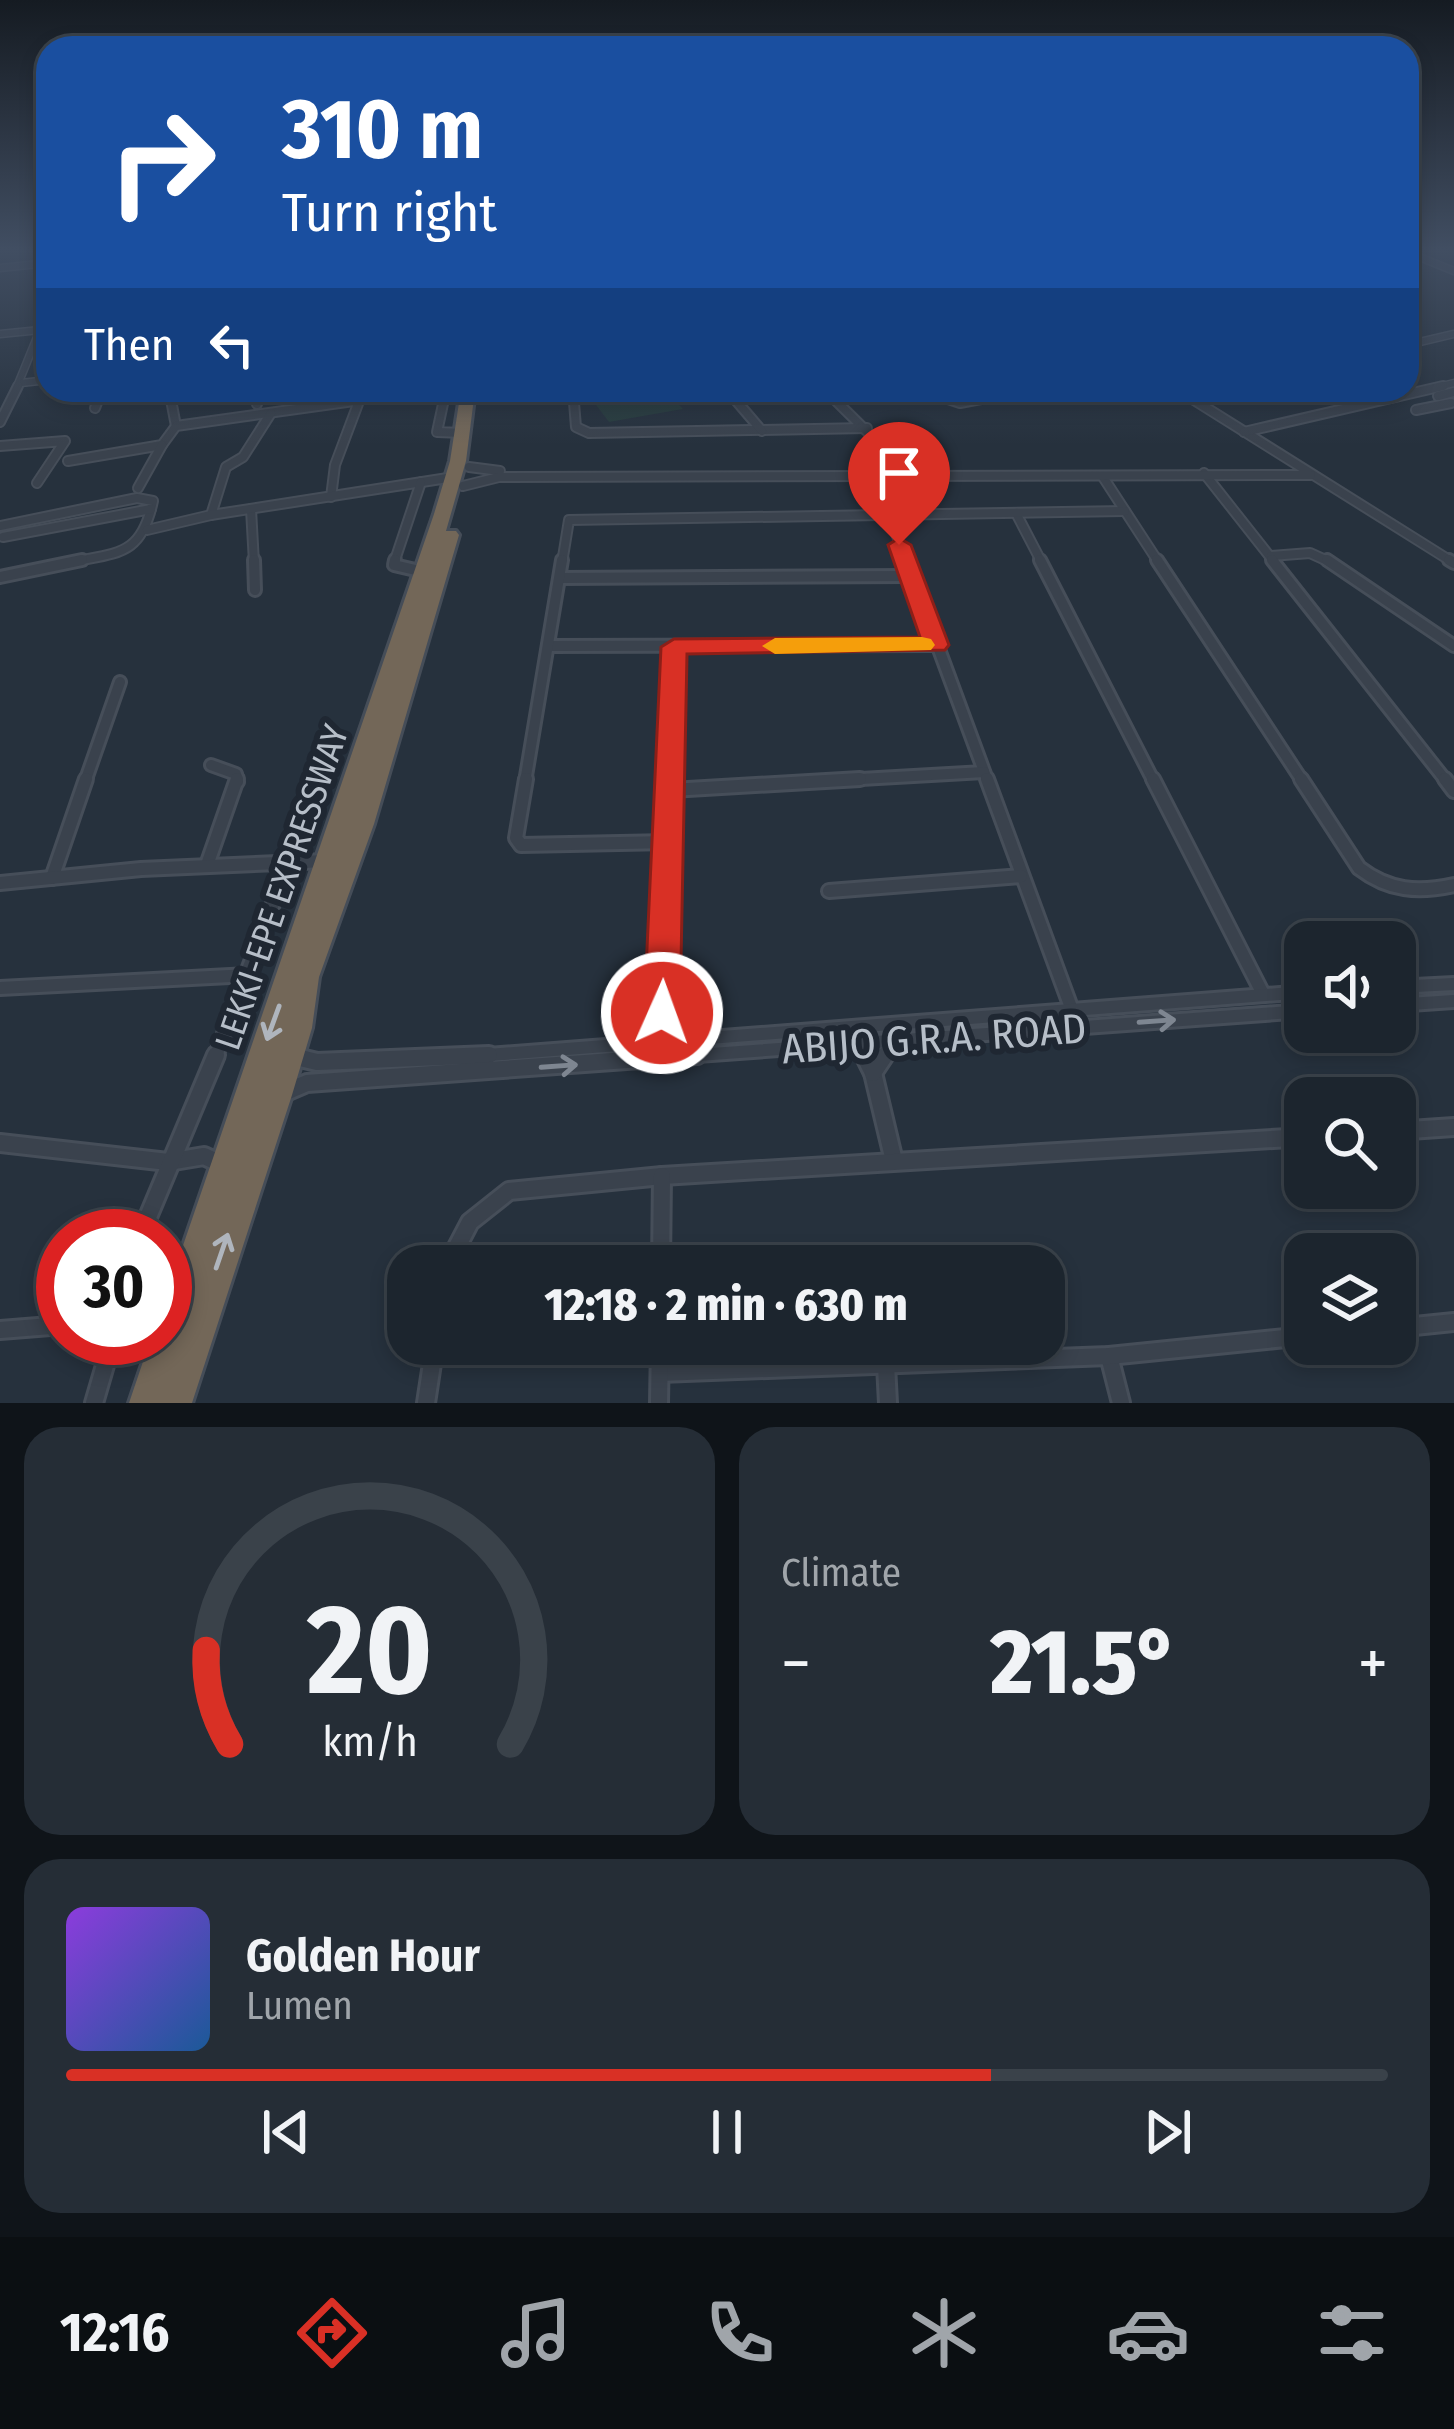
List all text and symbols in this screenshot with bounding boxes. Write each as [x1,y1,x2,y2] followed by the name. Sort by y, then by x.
[282,79,483,180] text: 310 m
[84,84,240,240] icon: right
[282,181,497,245] text: Turn right
[199,312,265,378] icon: left
[84,318,175,372] text: Then
[848,422,950,545] pin
[866,440,932,506] icon: arrive
[206,719,358,1056] street label: LEKKI-EPE EXPRESSWAY
[1284,921,1416,1365] map controls
[1284,921,1416,1053] button: sound
[599,950,725,1076] position arrow
[261,1003,282,1040] one-way arrow
[780,1003,1088,1075] street label: ABIJO G.R.A. ROAD
[1137,1010,1176,1033] one-way arrow
[539,1054,578,1077] one-way arrow
[1284,1077,1416,1209] button: search
[36,1209,192,1365] speed limit sign: 30
[1284,1233,1416,1365] button: layers
[213,1234,234,1271] one-way arrow
[544,1278,908,1332] text: 12:18 · 2 min · 630 m
[781,1550,901,1596] text: Climate
[306,1576,432,1726] text: 20
[990,1609,1178,1717] text: 21.5°
[781,1624,811,1703] text: −
[1358,1624,1388,1703] text: +
[322,1716,417,1767] text: km/h
[246,1929,480,1983] text: Golden Hour
[246,1983,353,2029] text: Lumen
[253,2099,319,2165] icon: previous
[694,2099,760,2165] icon: pause
[1135,2099,1201,2165] icon: next
[290,2291,374,2375] icon: directions
[494,2291,578,2375] icon: music
[698,2291,782,2375] icon: phone
[902,2291,986,2375] icon: climate
[1106,2291,1190,2375] icon: car
[1310,2291,1394,2375] icon: filters
[60,2301,170,2365] text: 12:16

